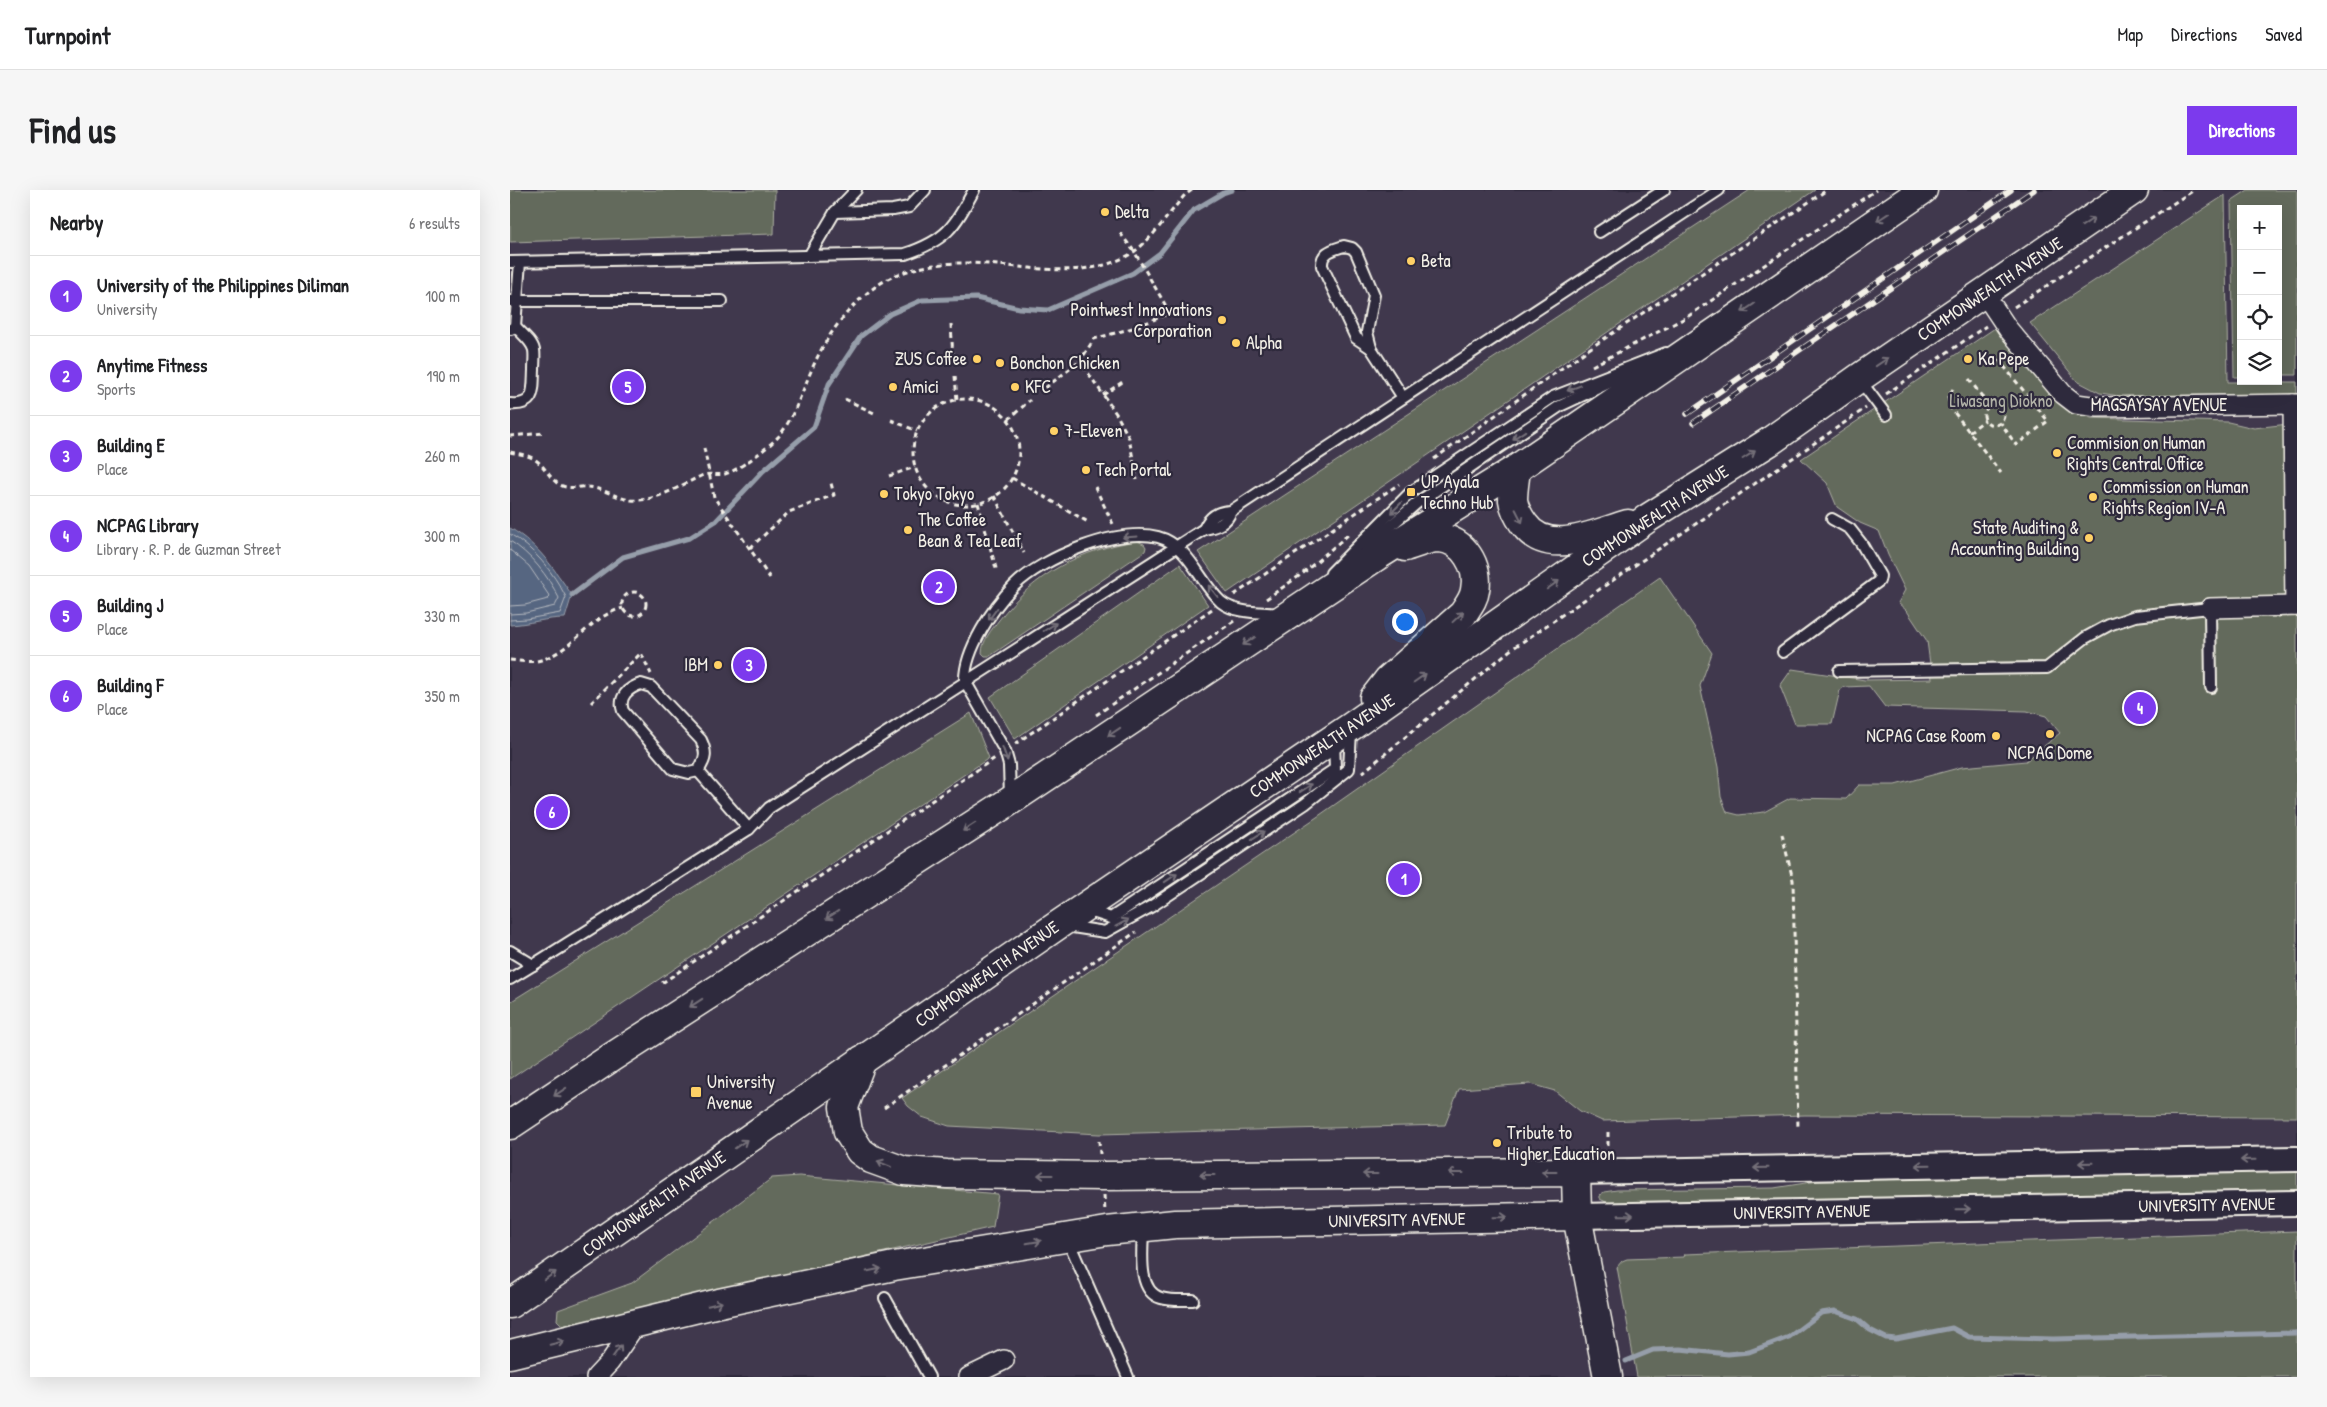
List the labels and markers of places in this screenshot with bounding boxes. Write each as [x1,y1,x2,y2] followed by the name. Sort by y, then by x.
[1115,199,1149,224] place label: Delta
[1099,206,1111,218] marker: Delta
[1421,248,1451,273] place label: Beta
[1405,255,1417,267] marker: Beta
[1070,297,1212,343] place label: Pointwest Innovations Corporation
[1216,314,1228,326] marker: Pointwest Innovations Corporation
[1246,330,1282,355] place label: Alpha
[1230,337,1242,349] marker: Alpha
[895,346,967,371] place label: ZUS Coffee
[1978,346,2029,371] place label: Ka Pepe
[1010,350,1120,375] place label: Bonchon Chicken
[971,353,983,365] marker: ZUS Coffee
[1962,353,1974,365] marker: Ka Pepe
[994,357,1006,369] marker: Bonchon Chicken
[612,368,644,406] pin: 5
[903,374,939,399] place label: Amici
[1025,374,1051,399] place label: KFC
[887,381,899,393] marker: Amici
[1009,381,1021,393] marker: KFC
[1064,418,1123,443] place label: 7-Eleven
[1048,425,1060,437] marker: 7-Eleven
[2067,430,2206,476] place label: Commision on Human Rights Central Office
[2051,447,2063,459] marker: Commision on Human Rights Central Office
[1096,457,1171,482] place label: Tech Portal
[1080,464,1092,476] marker: Tech Portal
[1421,469,1494,515] place label: UP Ayala Techno Hub
[2103,474,2249,520] place label: Commission on Human Rights Region IV-A
[894,481,974,506] place label: Tokyo Tokyo
[1405,486,1417,498] marker: UP Ayala Techno Hub
[878,488,890,500] marker: Tokyo Tokyo
[2087,491,2099,503] marker: Commission on Human Rights Region IV-A
[918,507,1022,553] place label: The Coffee Bean & Tea Leaf
[1951,515,2079,561] place label: State Auditing & Accounting Building
[902,524,914,536] marker: The Coffee Bean & Tea Leaf
[2083,532,2095,544] marker: State Auditing & Accounting Building
[923,568,955,606] pin: 2
[733,646,765,684] pin: 3
[684,652,708,677] place label: IBM
[712,659,724,671] marker: IBM
[2124,689,2156,727] pin: 4
[1866,723,1986,748] place label: NCPAG Case Room
[2044,728,2056,740] marker: NCPAG Dome
[1990,730,2002,742] marker: NCPAG Case Room
[2008,740,2092,765] place label: NCPAG Dome
[536,793,568,831] pin: 6
[1388,860,1420,898] pin: 1
[707,1069,776,1115] place label: University Avenue
[689,1085,703,1099] marker: University Avenue
[1507,1120,1615,1166] place label: Tribute to Higher Education
[1491,1137,1503,1149] marker: Tribute to Higher Education

